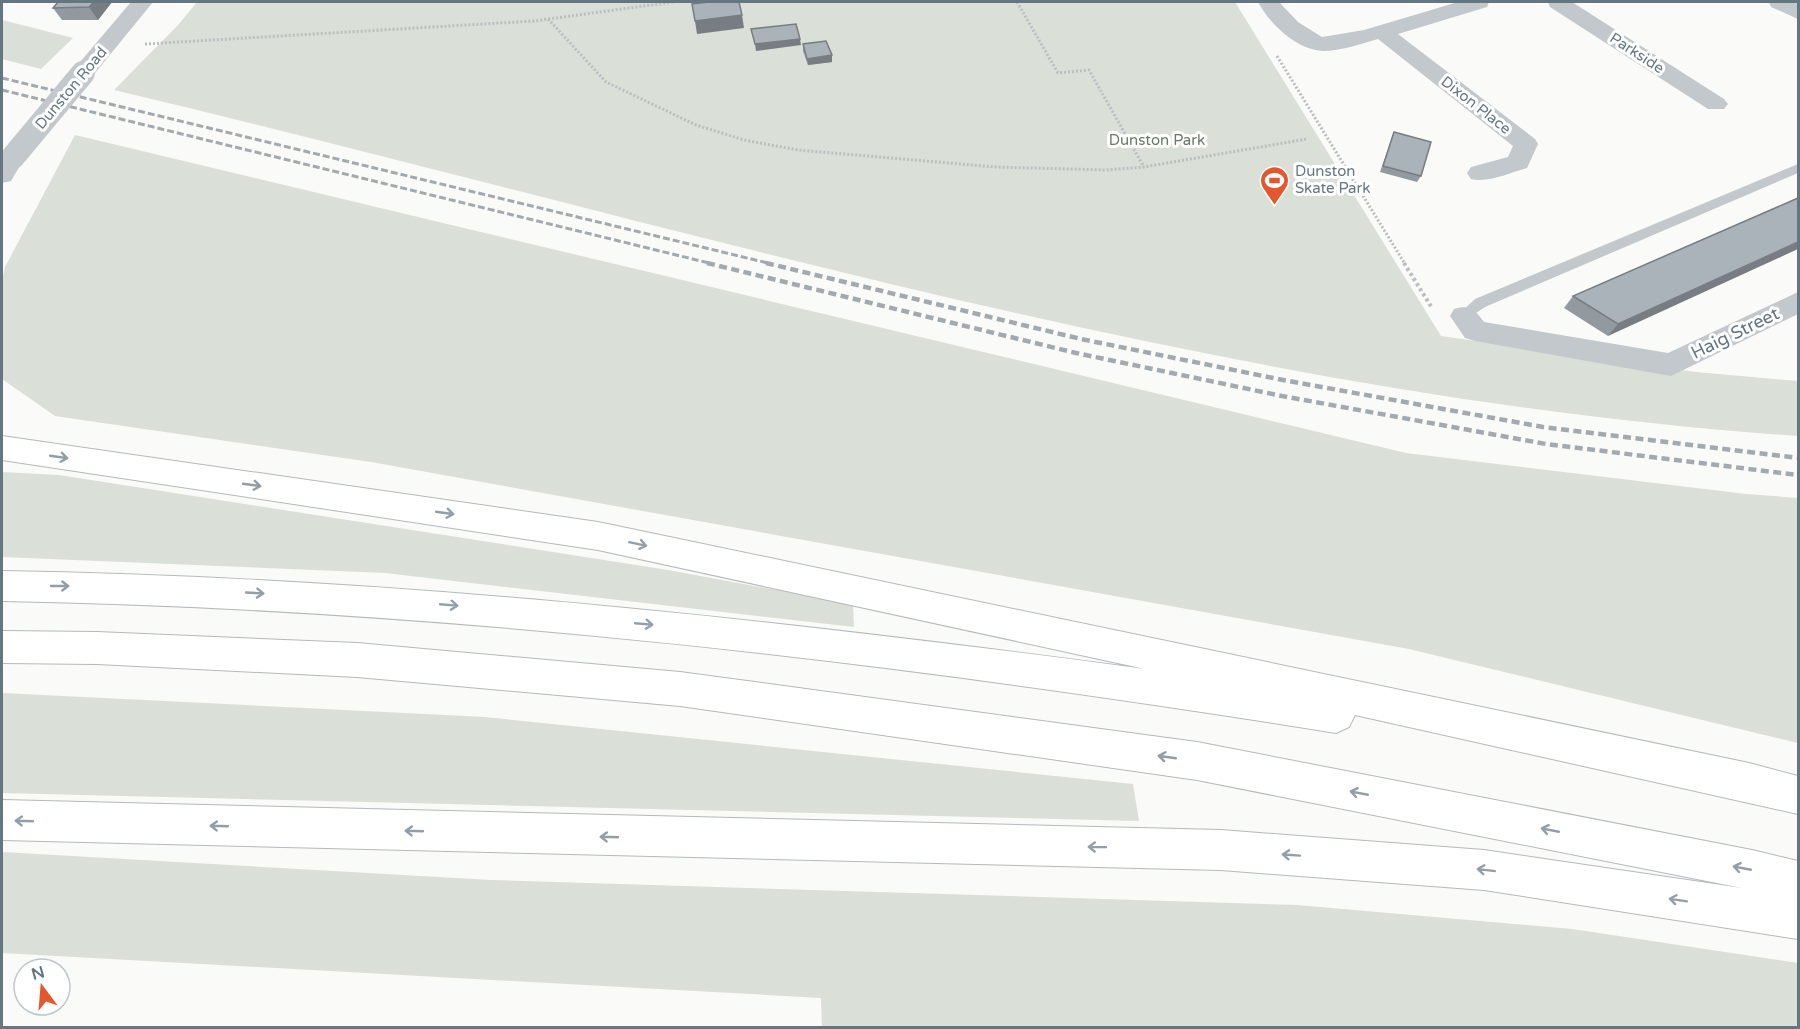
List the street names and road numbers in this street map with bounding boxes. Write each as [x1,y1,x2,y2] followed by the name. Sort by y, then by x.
[1607,29,1667,77] street label: Parkside
[31,43,111,133] street label: Dunston Road
[1438,72,1514,138] street label: Dixon Place
[1687,302,1783,364] street label: Haig Street

